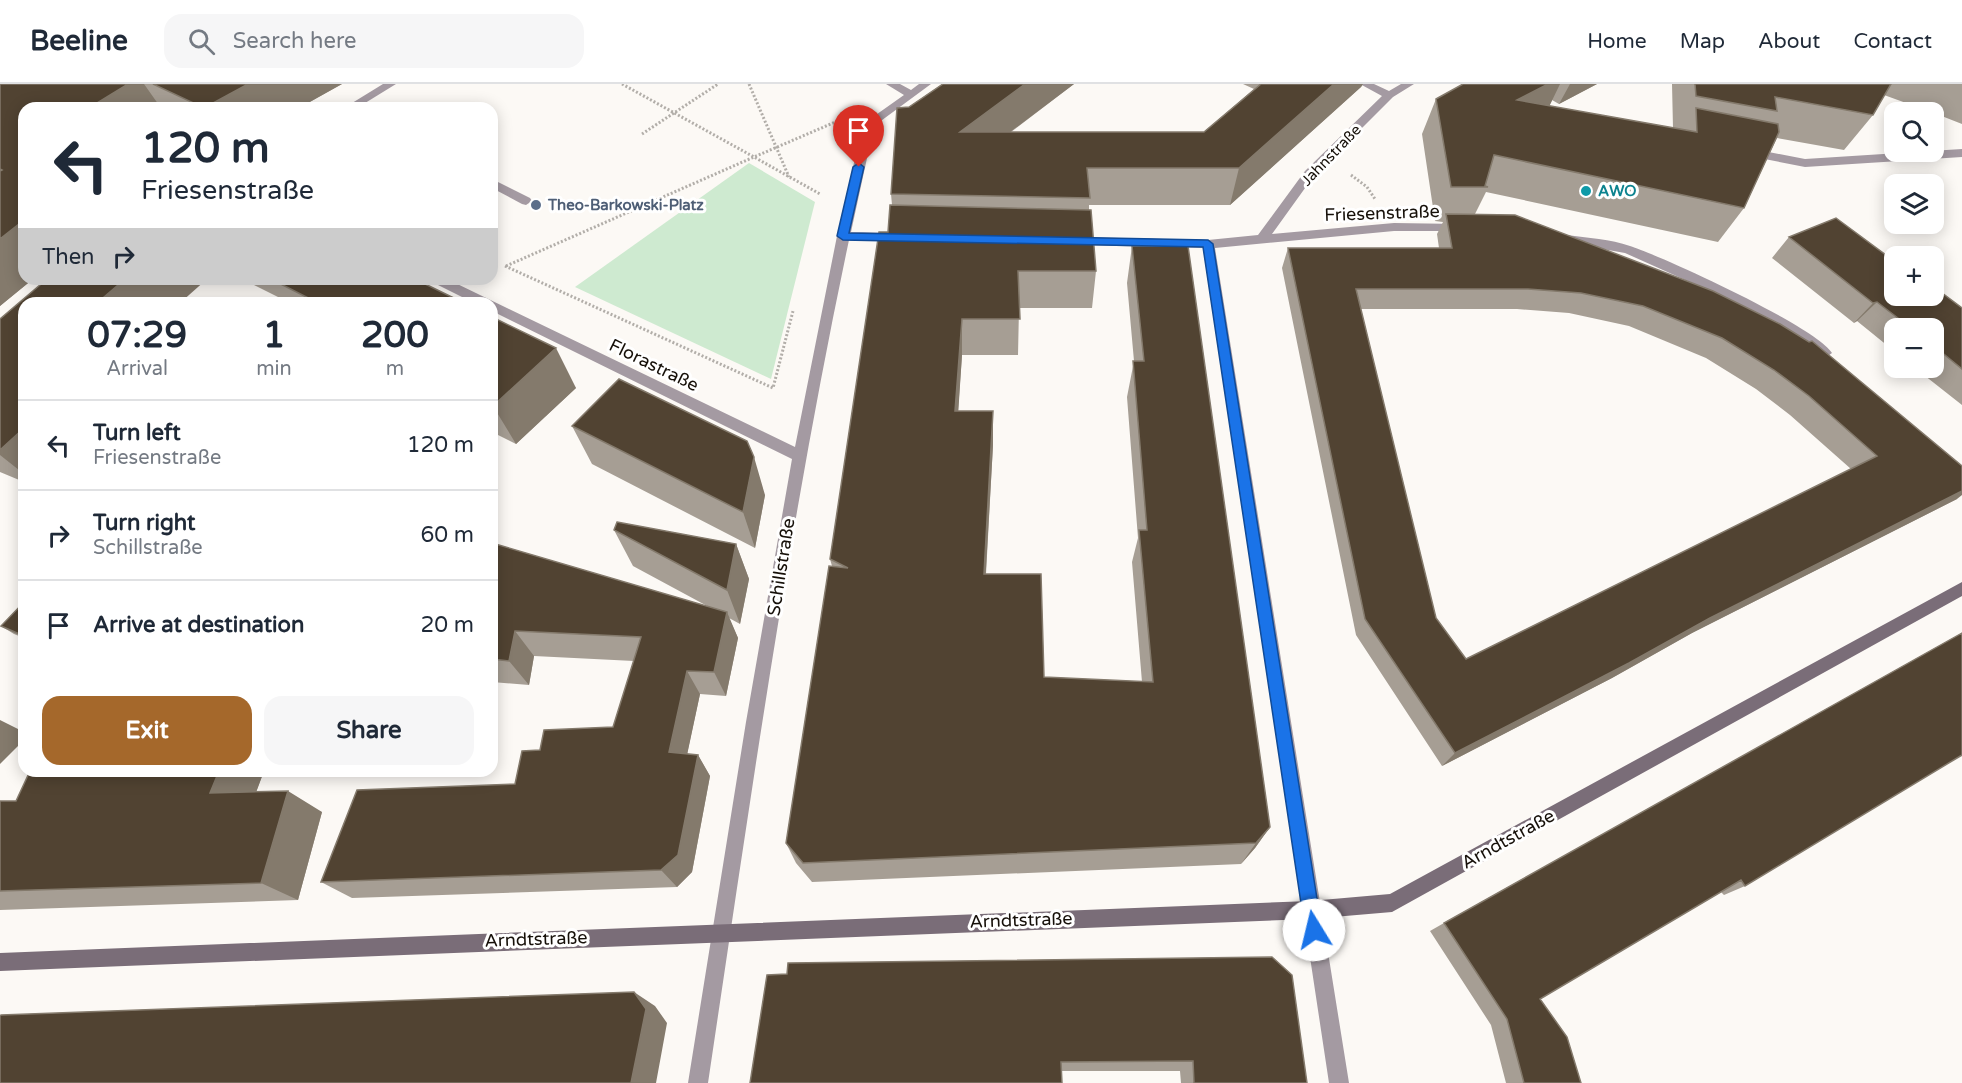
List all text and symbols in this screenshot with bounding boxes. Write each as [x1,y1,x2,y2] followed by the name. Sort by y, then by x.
[164,14,584,68] search box
[30,24,128,58] text: Beeline
[185,25,218,58] icon: search
[233,28,357,54] text: Search here
[1587,29,1647,54] text: Home
[1680,29,1725,54] text: Map
[1758,29,1820,54] text: About
[1853,29,1932,54] text: Contact
[1884,102,1944,378] map controls
[1884,102,1944,162] button: search
[833,105,884,167] pin
[842,114,875,147] icon: arrive
[1297,121,1365,189] street label: Jahnstraße
[141,123,270,174] text: 120 m
[42,126,120,204] icon: left
[141,174,314,207] text: Friesenstraße
[1884,174,1944,234] button: layers
[1598,182,1637,200] place label: AWO
[1579,184,1593,198] marker: AWO
[547,196,704,214] place label: Theo-Barkowski-Platz
[529,198,543,212] marker: Theo-Barkowski-Platz
[1324,200,1440,226] street label: Friesenstraße
[107,240,140,273] icon: right
[42,244,95,270] text: Then
[1884,246,1944,306] button: +
[87,314,187,357] text: 07:29
[263,314,285,357] text: 1
[361,314,429,357] text: 200
[1884,318,1944,378] button: −
[606,334,702,396] street label: Florastraße
[106,357,168,381] text: Arrival
[256,357,292,381] text: min
[386,357,404,381] text: m
[93,420,181,446] text: Turn left
[42,429,75,462] icon: left
[407,432,474,458] text: 120 m
[93,446,221,470] text: Friesenstraße
[93,510,195,536] text: Turn right
[762,517,800,617] street label: Schillstraße
[42,519,75,552] icon: right
[420,522,474,548] text: 60 m
[93,536,203,560] text: Schillstraße
[42,609,75,642] icon: arrive
[93,612,304,638] text: Arrive at destination
[420,612,474,638] text: 20 m
[42,696,252,765] button: Exit
[264,696,474,765] button: Share
[1458,804,1558,874] street label: Arndtstraße
[1282,898,1346,962] position arrow
[969,907,1073,933] street label: Arndtstraße
[484,926,588,952] street label: Arndtstraße

